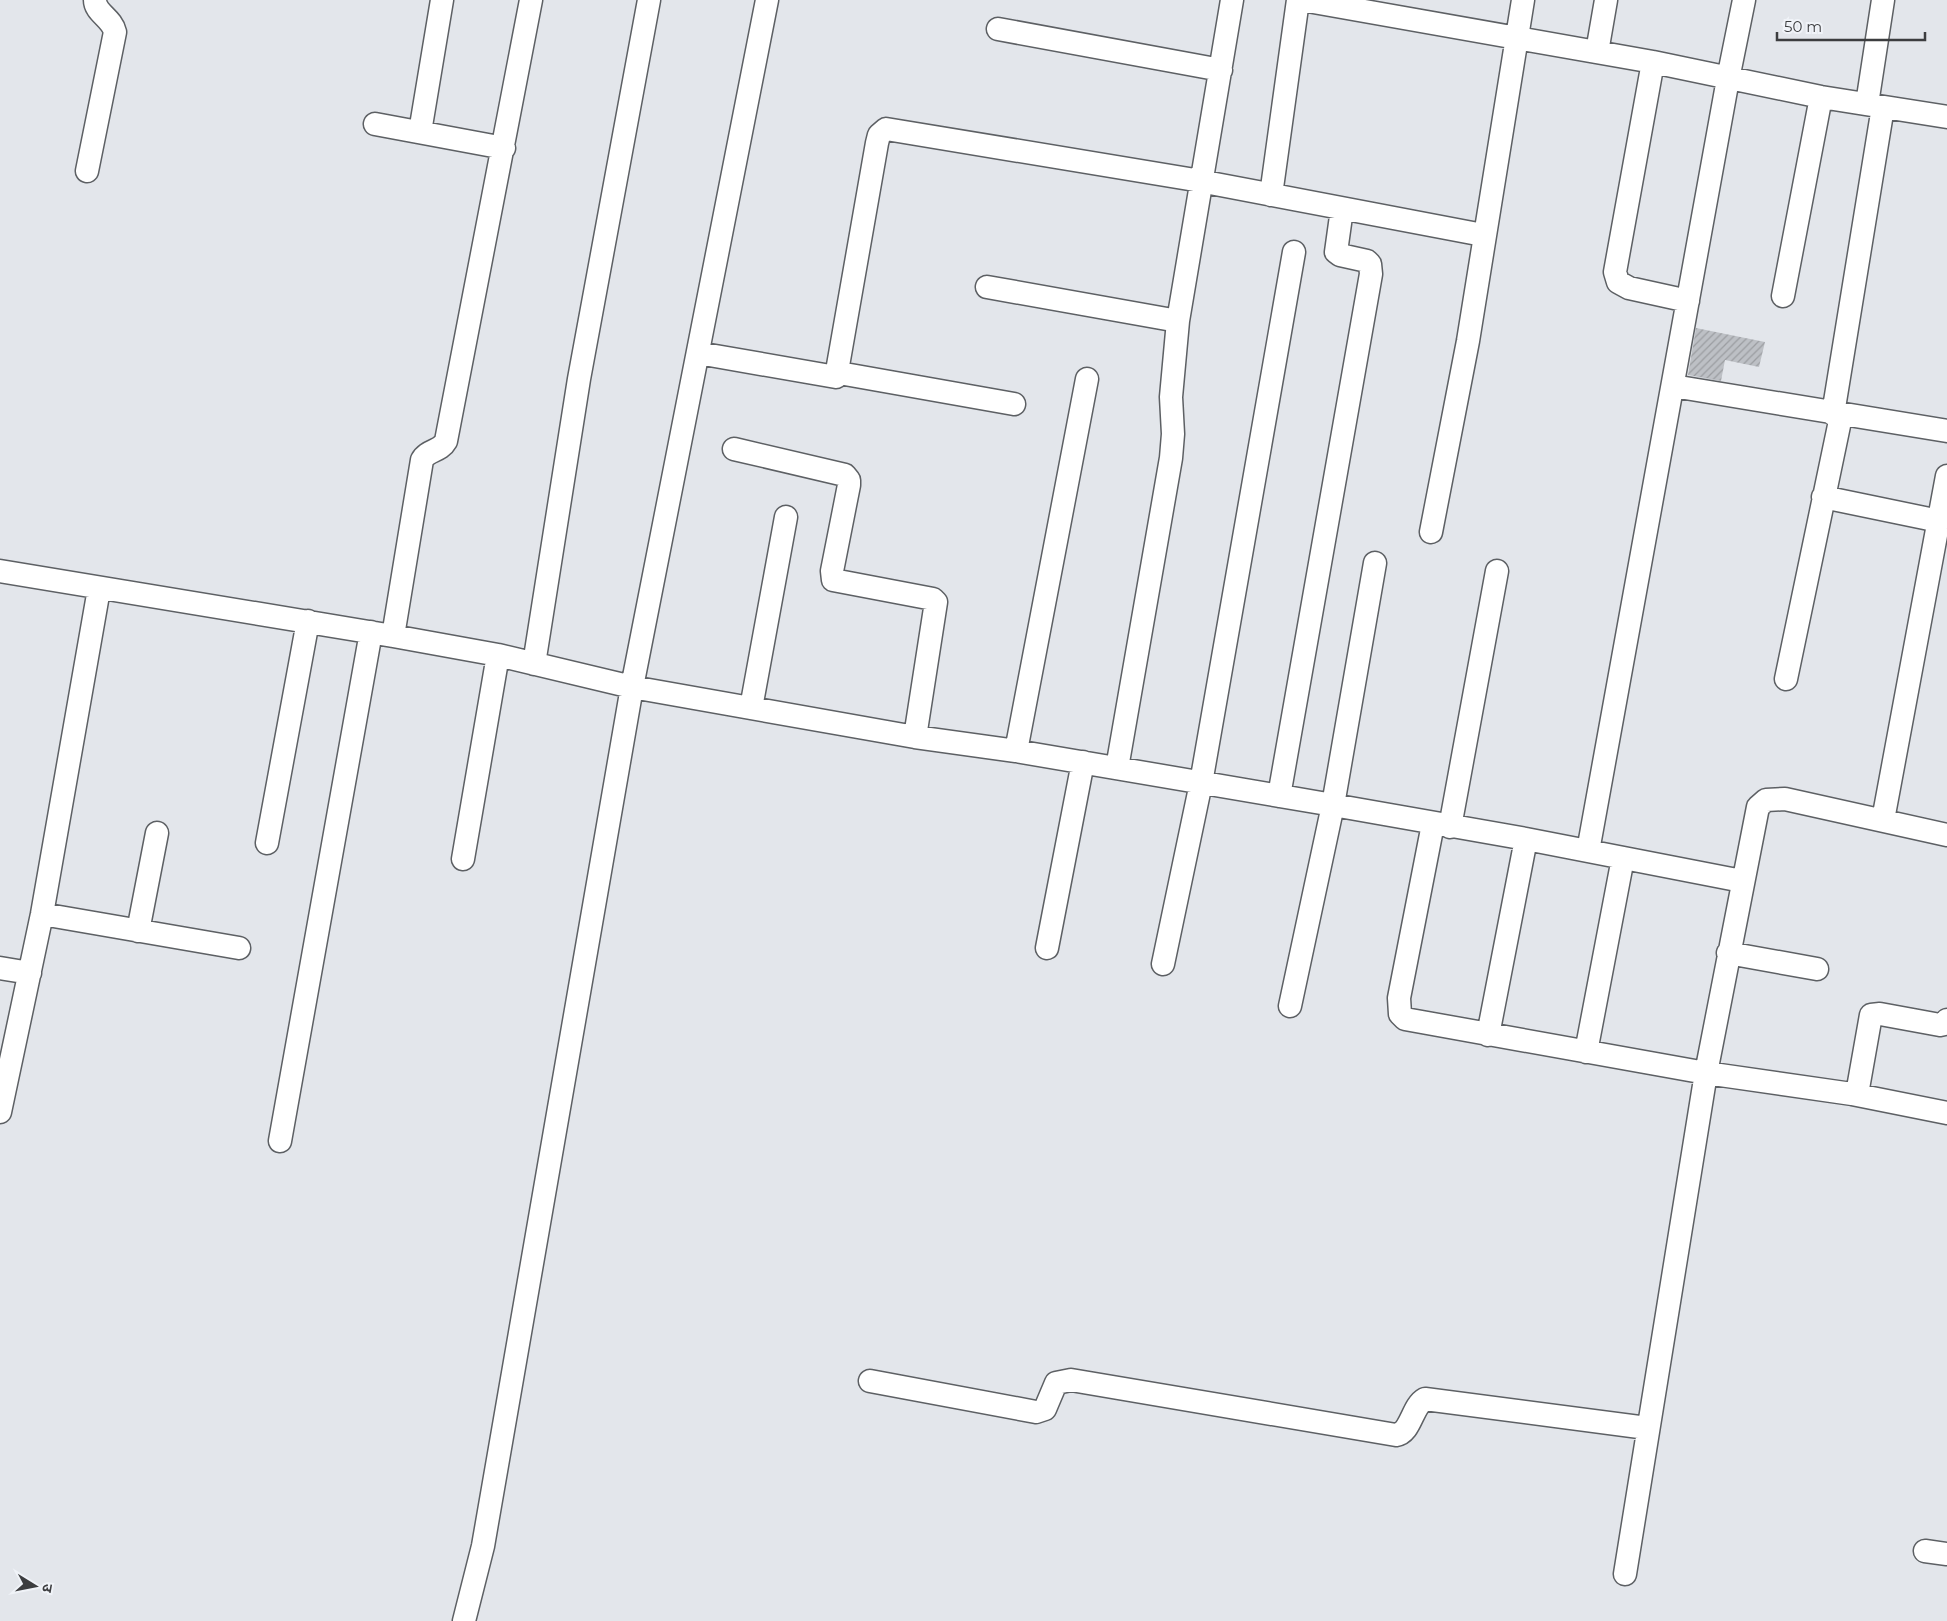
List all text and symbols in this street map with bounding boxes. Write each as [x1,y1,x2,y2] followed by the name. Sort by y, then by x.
[1777,10,1924,42] scale bar
[1784,17,1822,36] text: 50 m
[10,1561,60,1611] north arrow
[38,1583,57,1595] text: उ

